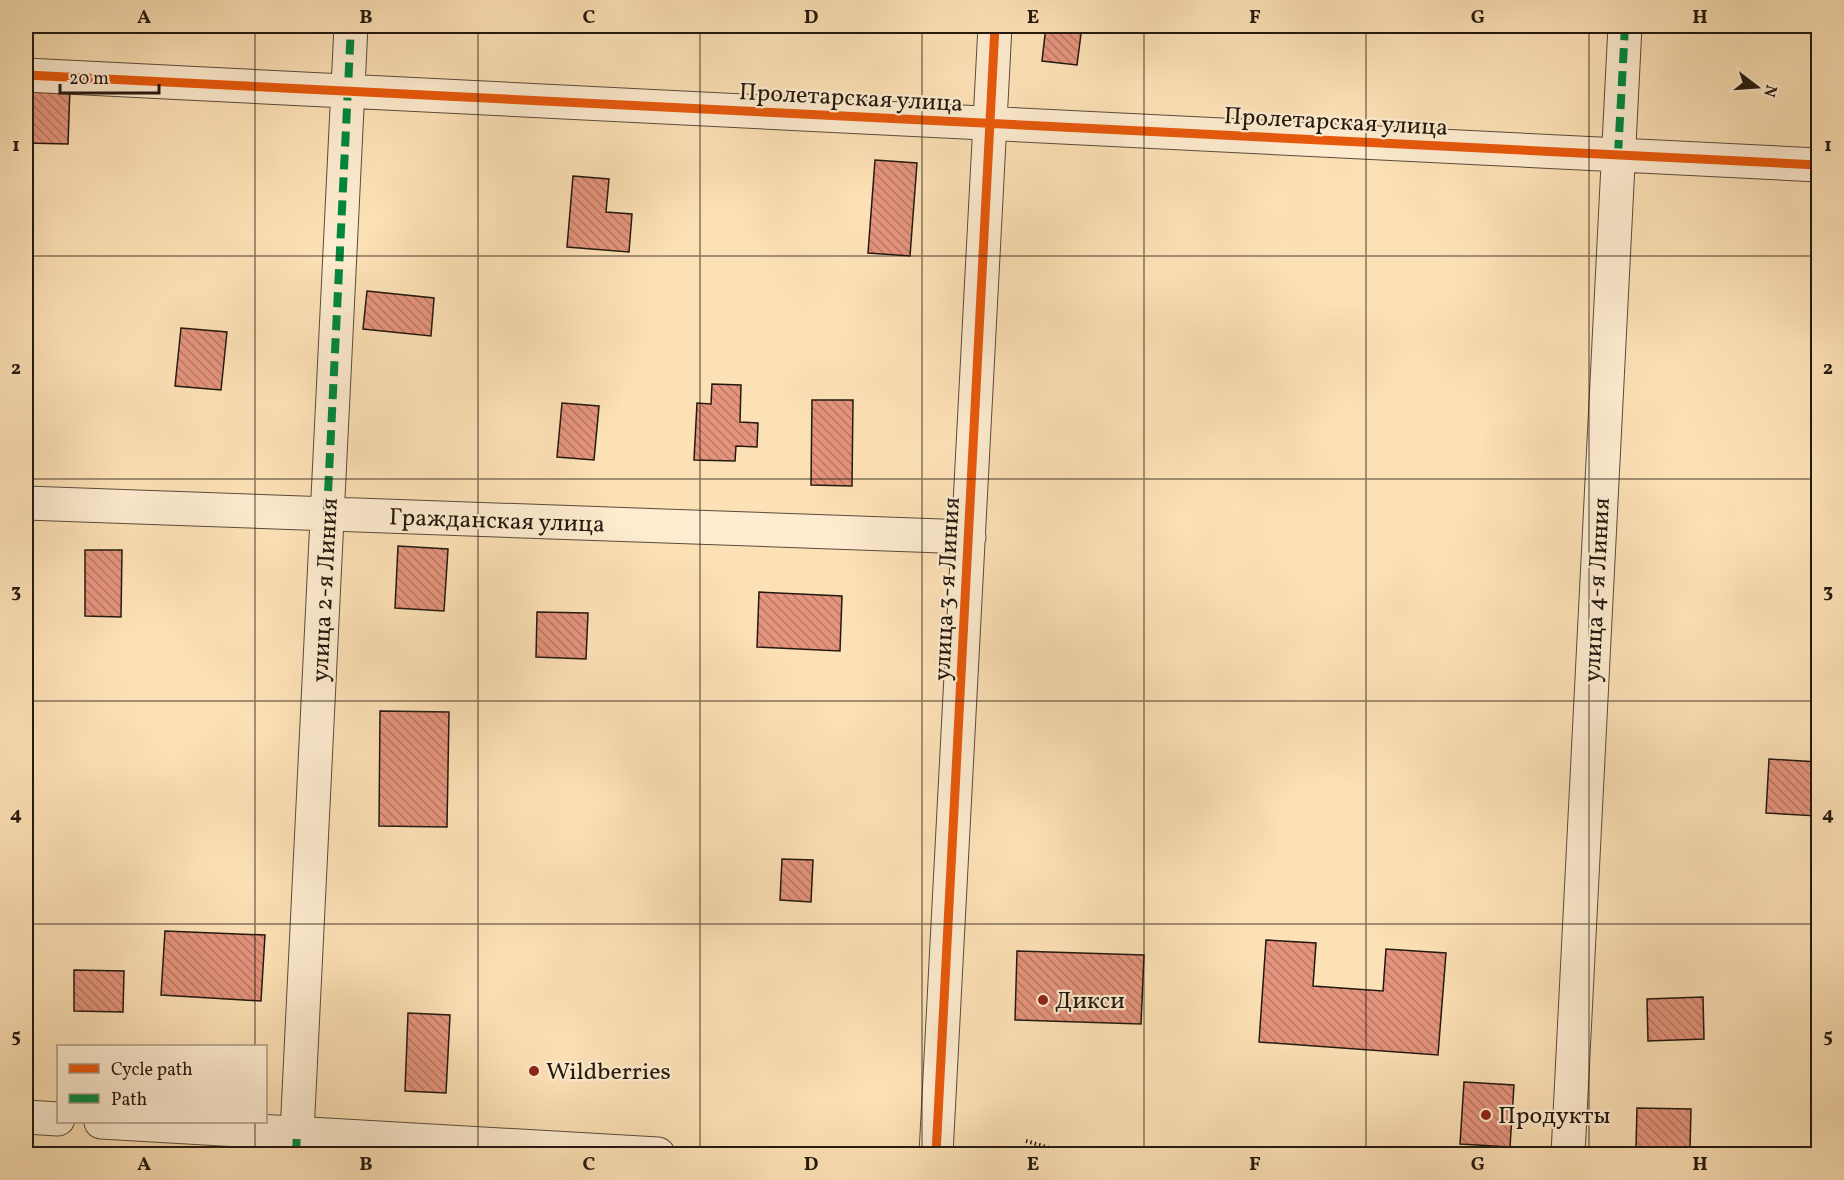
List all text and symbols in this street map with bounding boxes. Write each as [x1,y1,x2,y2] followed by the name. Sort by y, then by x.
[137,4,151,32] text: A
[359,4,373,32] text: B
[583,4,596,32] text: C
[804,4,818,32] text: D
[1027,4,1039,32] text: E
[1249,4,1261,32] text: F
[1471,4,1485,32] text: G
[1692,4,1708,32] text: H
[60,57,159,95] scale bar
[1727,57,1787,117] north arrow
[69,67,109,92] text: 20 m
[738,76,964,122] street label: Пролетарская улица
[1757,82,1782,100] text: N
[1223,100,1449,146] street label: Пролетарская улица
[12,132,20,160] text: 1
[1824,132,1832,160] text: 1
[11,355,21,383] text: 2
[1823,355,1833,383] text: 2
[926,496,970,682] street label: улица 3-я Линия
[304,497,348,683] street label: улица 2-я Линия
[1576,497,1620,683] street label: улица 4-я Линия
[388,501,605,543] street label: Гражданская улица
[11,578,21,606] text: 3
[1823,578,1833,606] text: 3
[10,801,22,829] text: 4
[1822,801,1834,829] text: 4
[1055,985,1125,1019] place label: Дикси
[1036,993,1050,1007] marker: Дикси
[11,1023,21,1051] text: 5
[1823,1023,1833,1051] text: 5
[57,1045,267,1123] legend
[546,1056,671,1090] place label: Wildberries
[111,1058,193,1083] text: Cycle path
[527,1064,541,1078] marker: Wildberries
[111,1088,147,1113] text: Path
[1498,1100,1610,1134] place label: Продукты
[1479,1108,1493,1122] marker: Продукты
[137,1151,151,1179] text: A
[359,1151,373,1179] text: B
[583,1151,596,1179] text: C
[804,1151,818,1179] text: D
[1027,1151,1039,1179] text: E
[1249,1151,1261,1179] text: F
[1471,1151,1485,1179] text: G
[1692,1151,1708,1179] text: H

